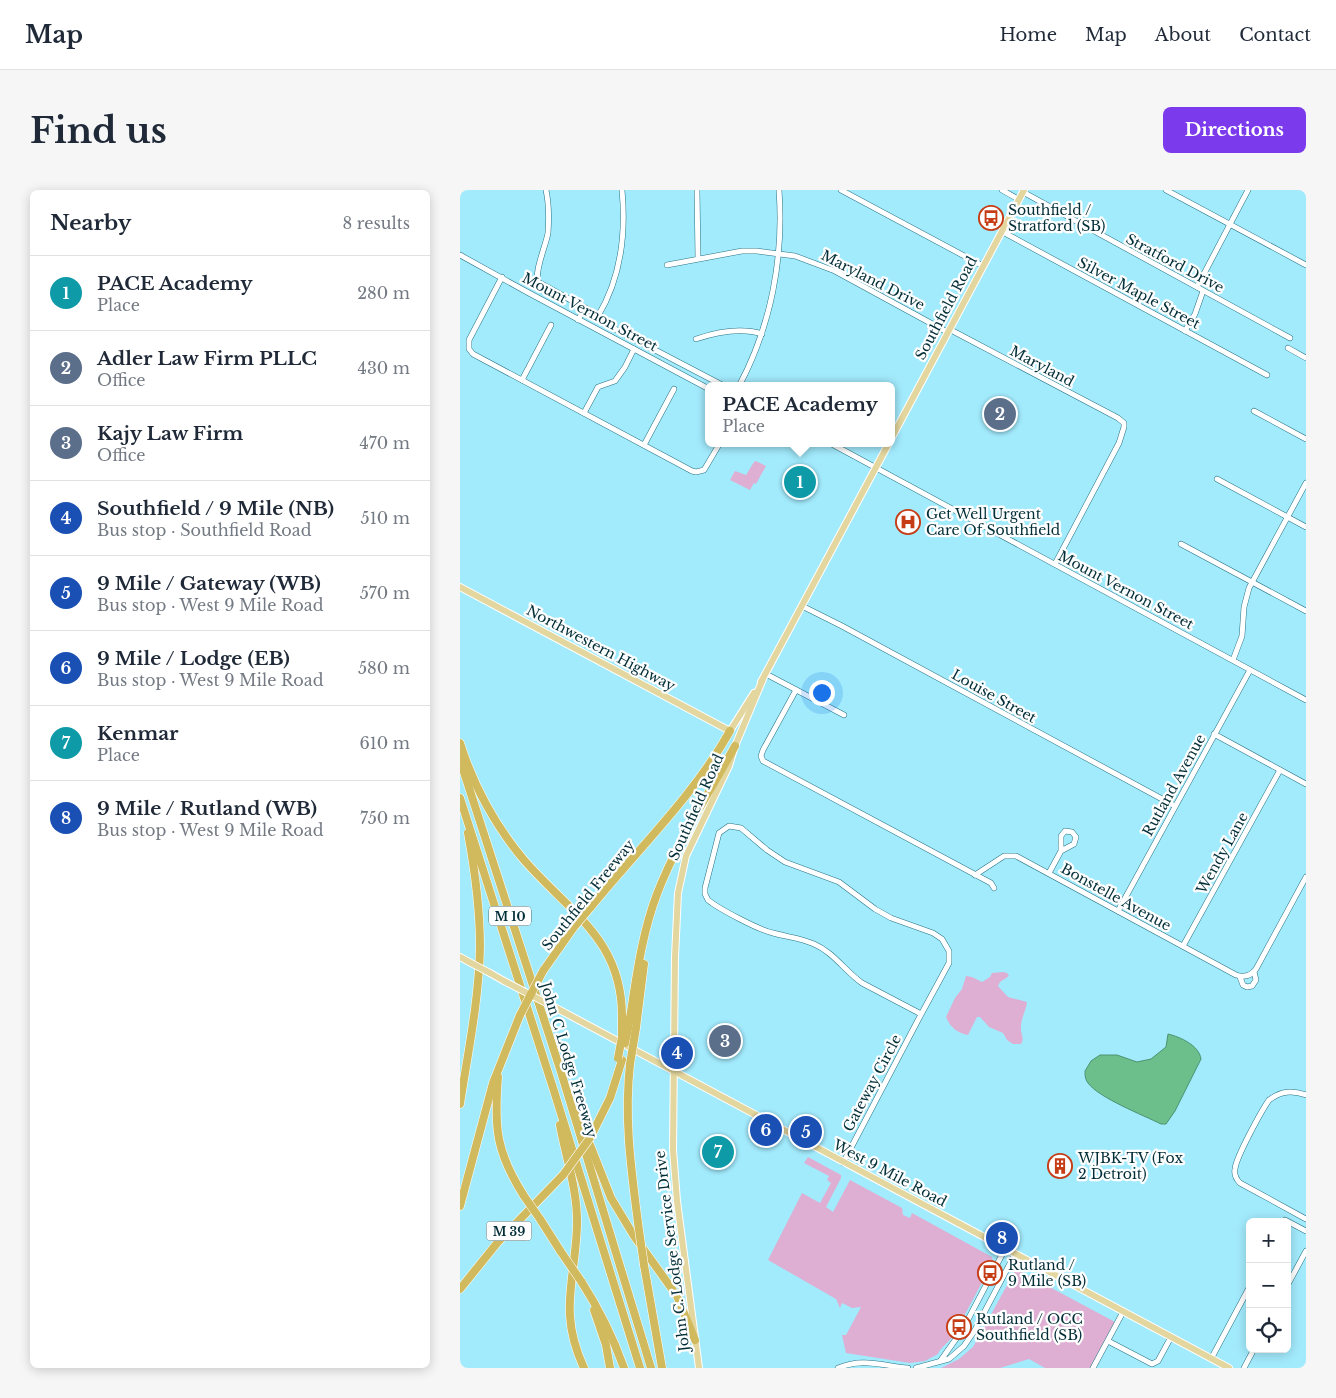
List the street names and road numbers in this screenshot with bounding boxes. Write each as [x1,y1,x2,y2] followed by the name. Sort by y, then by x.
[1123,230,1227,296] street label: Stratford Drive
[818,246,928,314] street label: Maryland Drive
[911,253,981,363] street label: Southfield Road
[1075,253,1204,333] street label: Silver Maple Street
[519,269,661,356] street label: Mount Vernon Street
[1007,342,1078,391] street label: Maryland
[1055,547,1197,634] street label: Mount Vernon Street
[523,601,679,695] street label: Northwestern Highway
[949,665,1040,727] street label: Louise Street
[1139,731,1209,839] street label: Rutland Avenue
[664,750,728,863] street label: Southfield Road
[1192,809,1252,898] street label: Wendy Lane
[538,836,638,954] street label: Southfield Freeway
[1058,859,1174,935] street label: Bonstelle Avenue
[489,906,531,926] road number: M 10
[536,978,601,1140] street label: John C Lodge Freeway
[839,1031,905,1135] street label: Gateway Circle
[829,1135,950,1211] street label: West 9 Mile Road
[651,1150,694,1354] street label: John C. Lodge Service Drive
[487,1222,532,1240] road number: M 39

